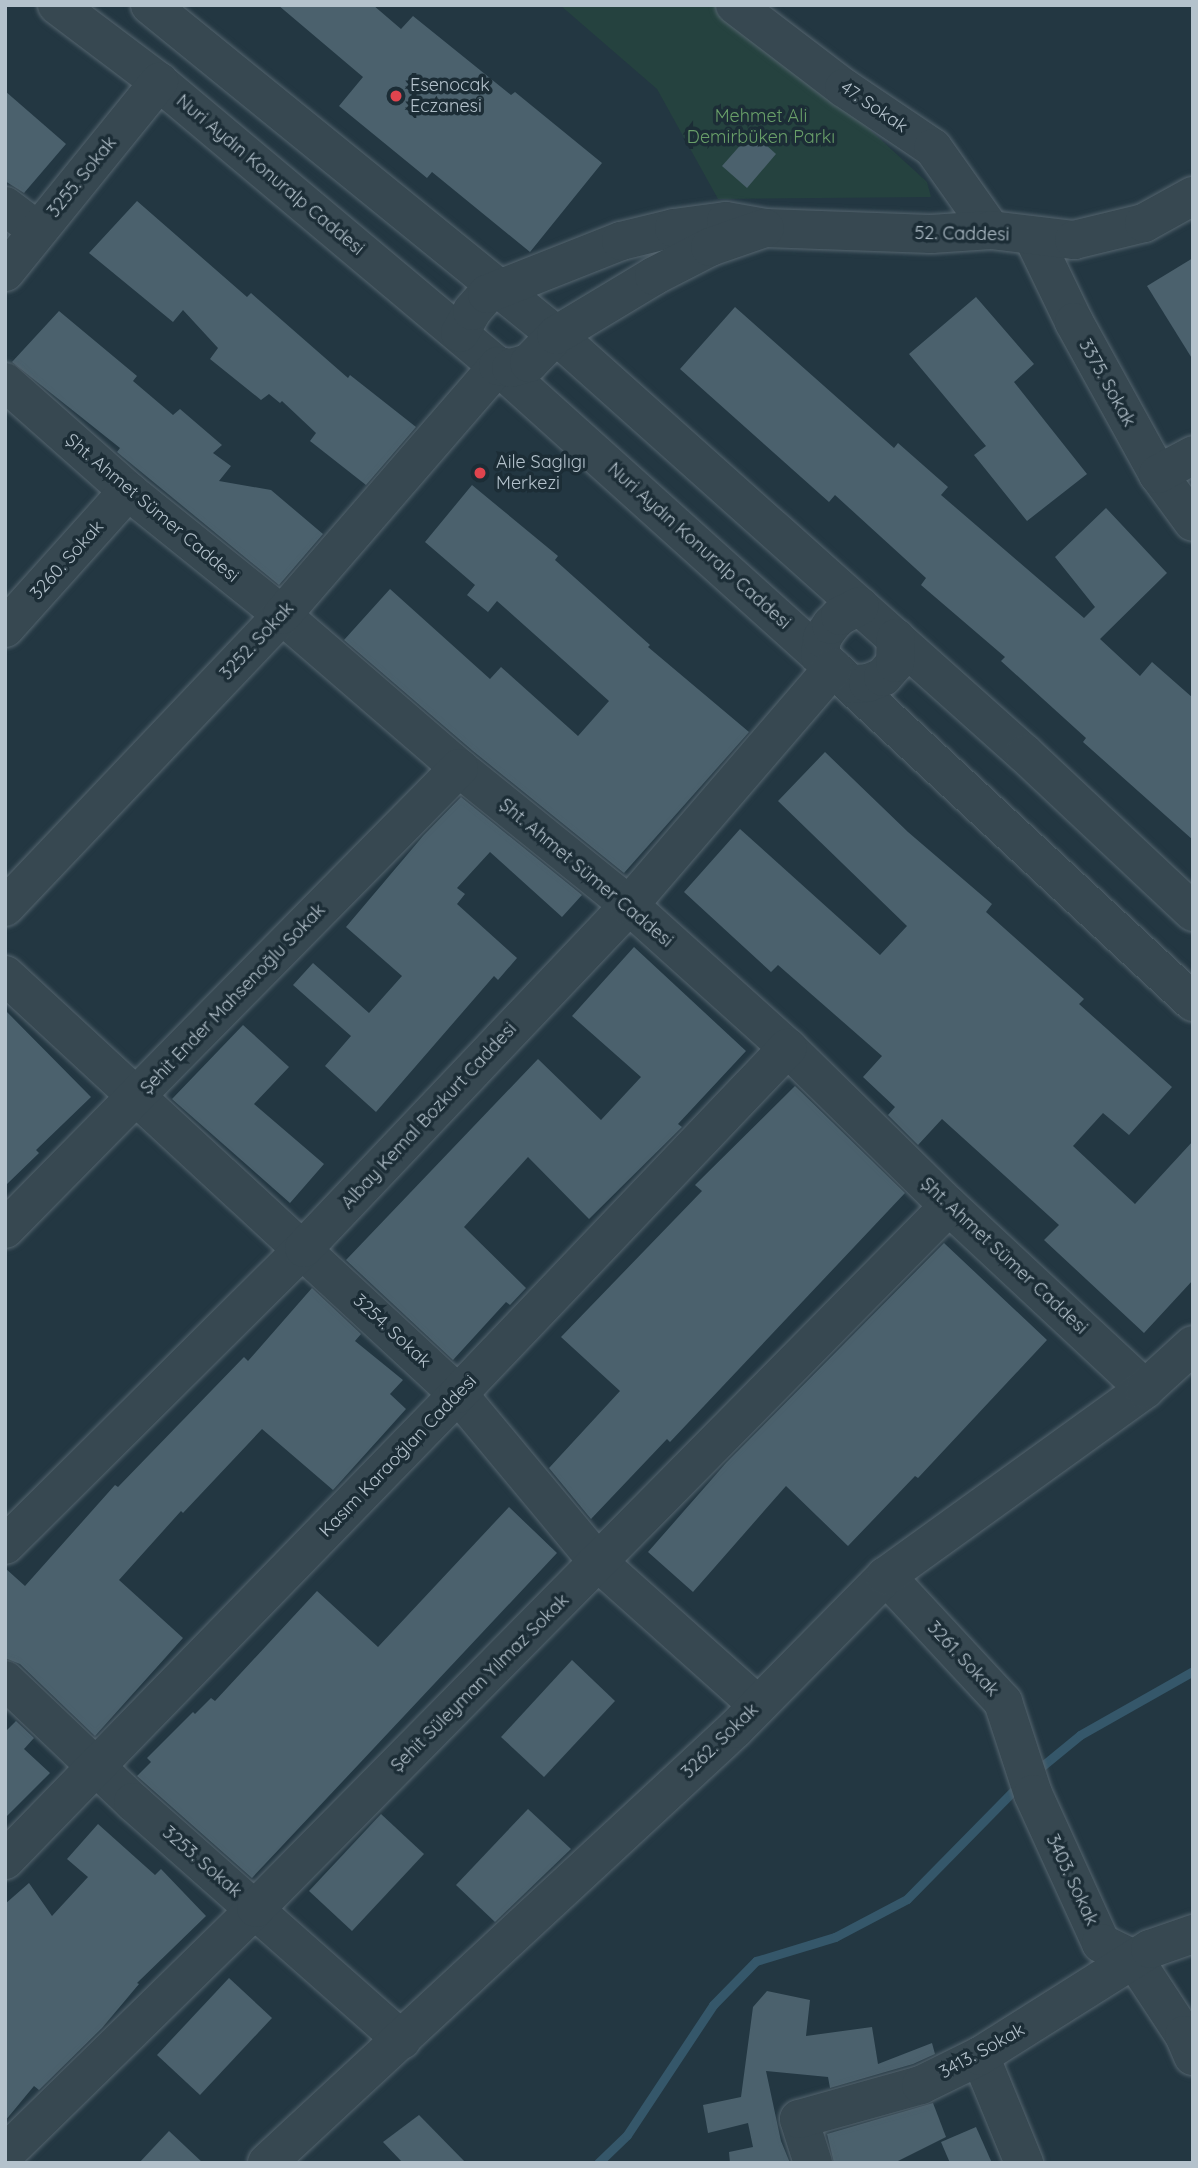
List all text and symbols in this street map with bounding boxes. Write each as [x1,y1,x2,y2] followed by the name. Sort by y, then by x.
[410,75,490,118] place label: Esenocak Eczanesi
[836,77,912,137] street label: 47. Sokak
[388,88,404,104] marker: Esenocak Eczanesi
[172,90,368,260] street label: Nuri Aydın Konuralp Caddesi
[687,106,835,148] park label: Mehmet Ali Demirbüken Parkı
[43,132,121,222] street label: 3255. Sokak
[914,222,1010,246] street label: 52. Caddesi
[1074,335,1140,431] street label: 3375. Sokak
[61,429,243,587] street label: Şht. Ahmet Sümer Caddesi
[496,452,586,494] place label: Aile Saglıgı Merkezi
[603,458,795,634] street label: Nuri Aydın Konuralp Caddesi
[470,463,490,483] marker: Aile Saglıgı Merkezi
[26,516,108,604] street label: 3260. Sokak
[216,598,298,684] street label: 3252. Sokak
[495,794,677,952] street label: Şht. Ahmet Sümer Caddesi
[136,899,330,1099] street label: Şehit Ender Mahsenoğlu Sokak
[337,1018,521,1214] street label: Albay Kemal Bozkurt Caddesi
[916,1173,1092,1339] street label: Şht. Ahmet Sümer Caddesi
[349,1290,435,1372] street label: 3254. Sokak
[315,1371,481,1541] street label: Kasım Karaoğlan Caddesi
[387,1590,573,1776] street label: Şehit Süleyman Yılmaz Sokak
[923,1617,1003,1701] street label: 3261. Sokak
[677,1699,763,1783] street label: 3262. Sokak
[158,1822,246,1902] street label: 3253. Sokak
[1041,1831,1103,1929] street label: 3403. Sokak
[936,2019,1028,2083] street label: 3413. Sokak

